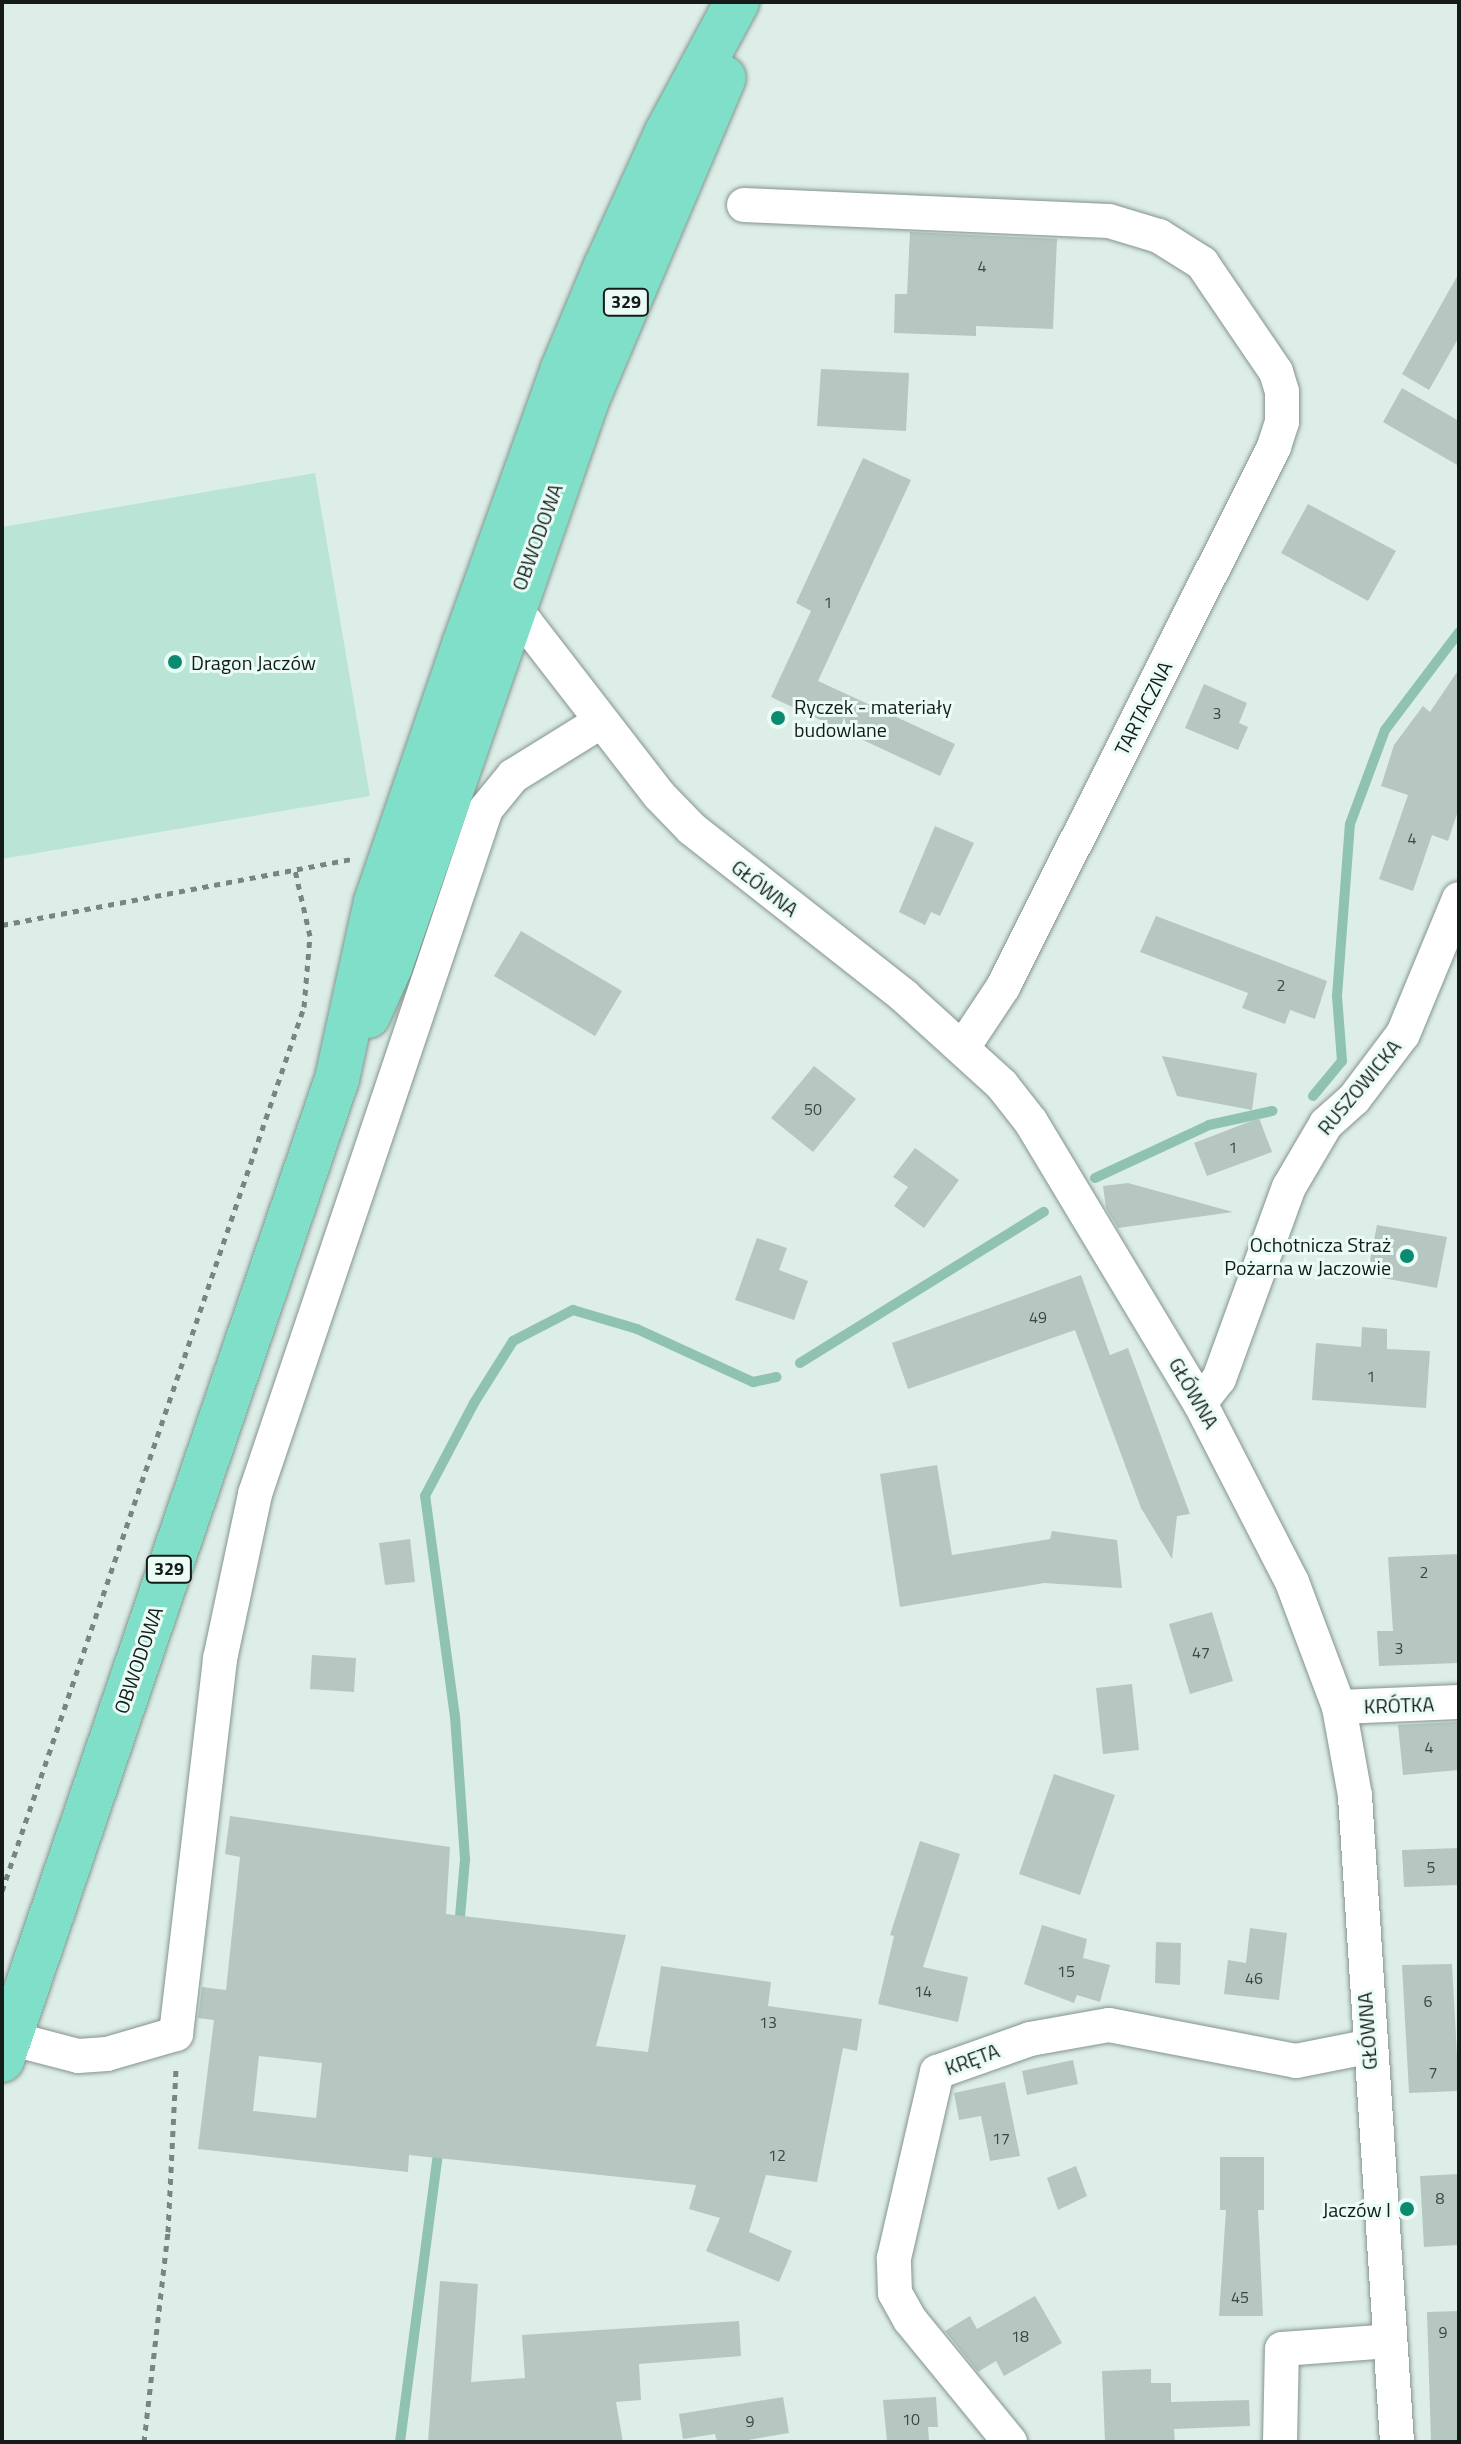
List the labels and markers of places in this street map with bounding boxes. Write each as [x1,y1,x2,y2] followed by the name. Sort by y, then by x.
[191,650,316,674] place label: Dragon Jaczów
[166,653,184,671] marker: Dragon Jaczów
[794,694,952,741] place label: Ryczek - materiały budowlane
[769,709,787,727] marker: Ryczek - materiały budowlane
[1224,1232,1391,1279] place label: Ochotnicza Straż Pożarna w Jaczowie
[1398,1247,1416,1265] marker: Ochotnicza Straż Pożarna w Jaczowie
[1322,2197,1391,2221] place label: Jaczów I
[1398,2200,1416,2218] marker: Jaczów I

